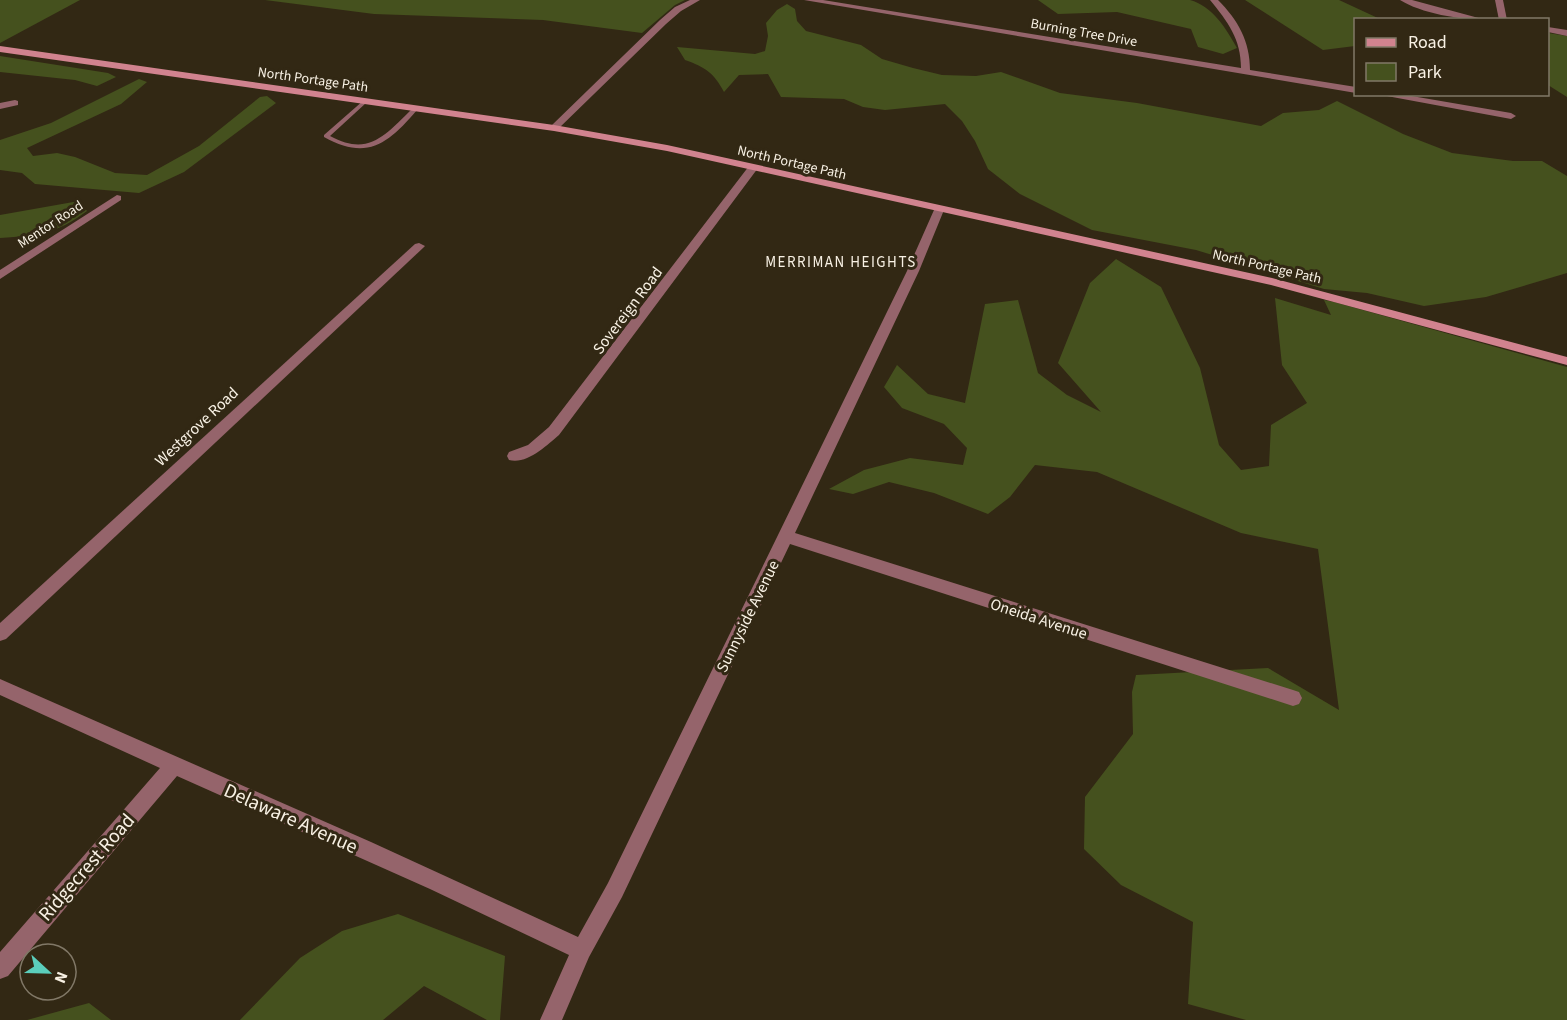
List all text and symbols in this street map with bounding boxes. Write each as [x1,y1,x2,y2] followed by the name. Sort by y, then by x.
[1029,14,1139,52] street label: Burning Tree Drive
[1354,18,1549,96] legend
[1408,30,1447,55] text: Road
[1408,60,1442,85] text: Park
[256,62,369,98] street label: North Portage Path
[735,141,848,185] street label: North Portage Path
[14,196,87,254] street label: Mentor Road
[1210,245,1323,289] street label: North Portage Path
[765,252,917,273] district label: MERRIMAN HEIGHTS
[588,262,668,359] street label: Sovereign Road
[150,382,243,471] street label: Westgrove Road
[711,557,785,676] street label: Sunnyside Avenue
[987,593,1090,645] street label: Oneida Avenue
[219,777,362,861] street label: Delaware Avenue
[32,808,141,928] street label: Ridgecrest Road
[18,942,78,1002] north arrow
[49,968,73,986] text: N

